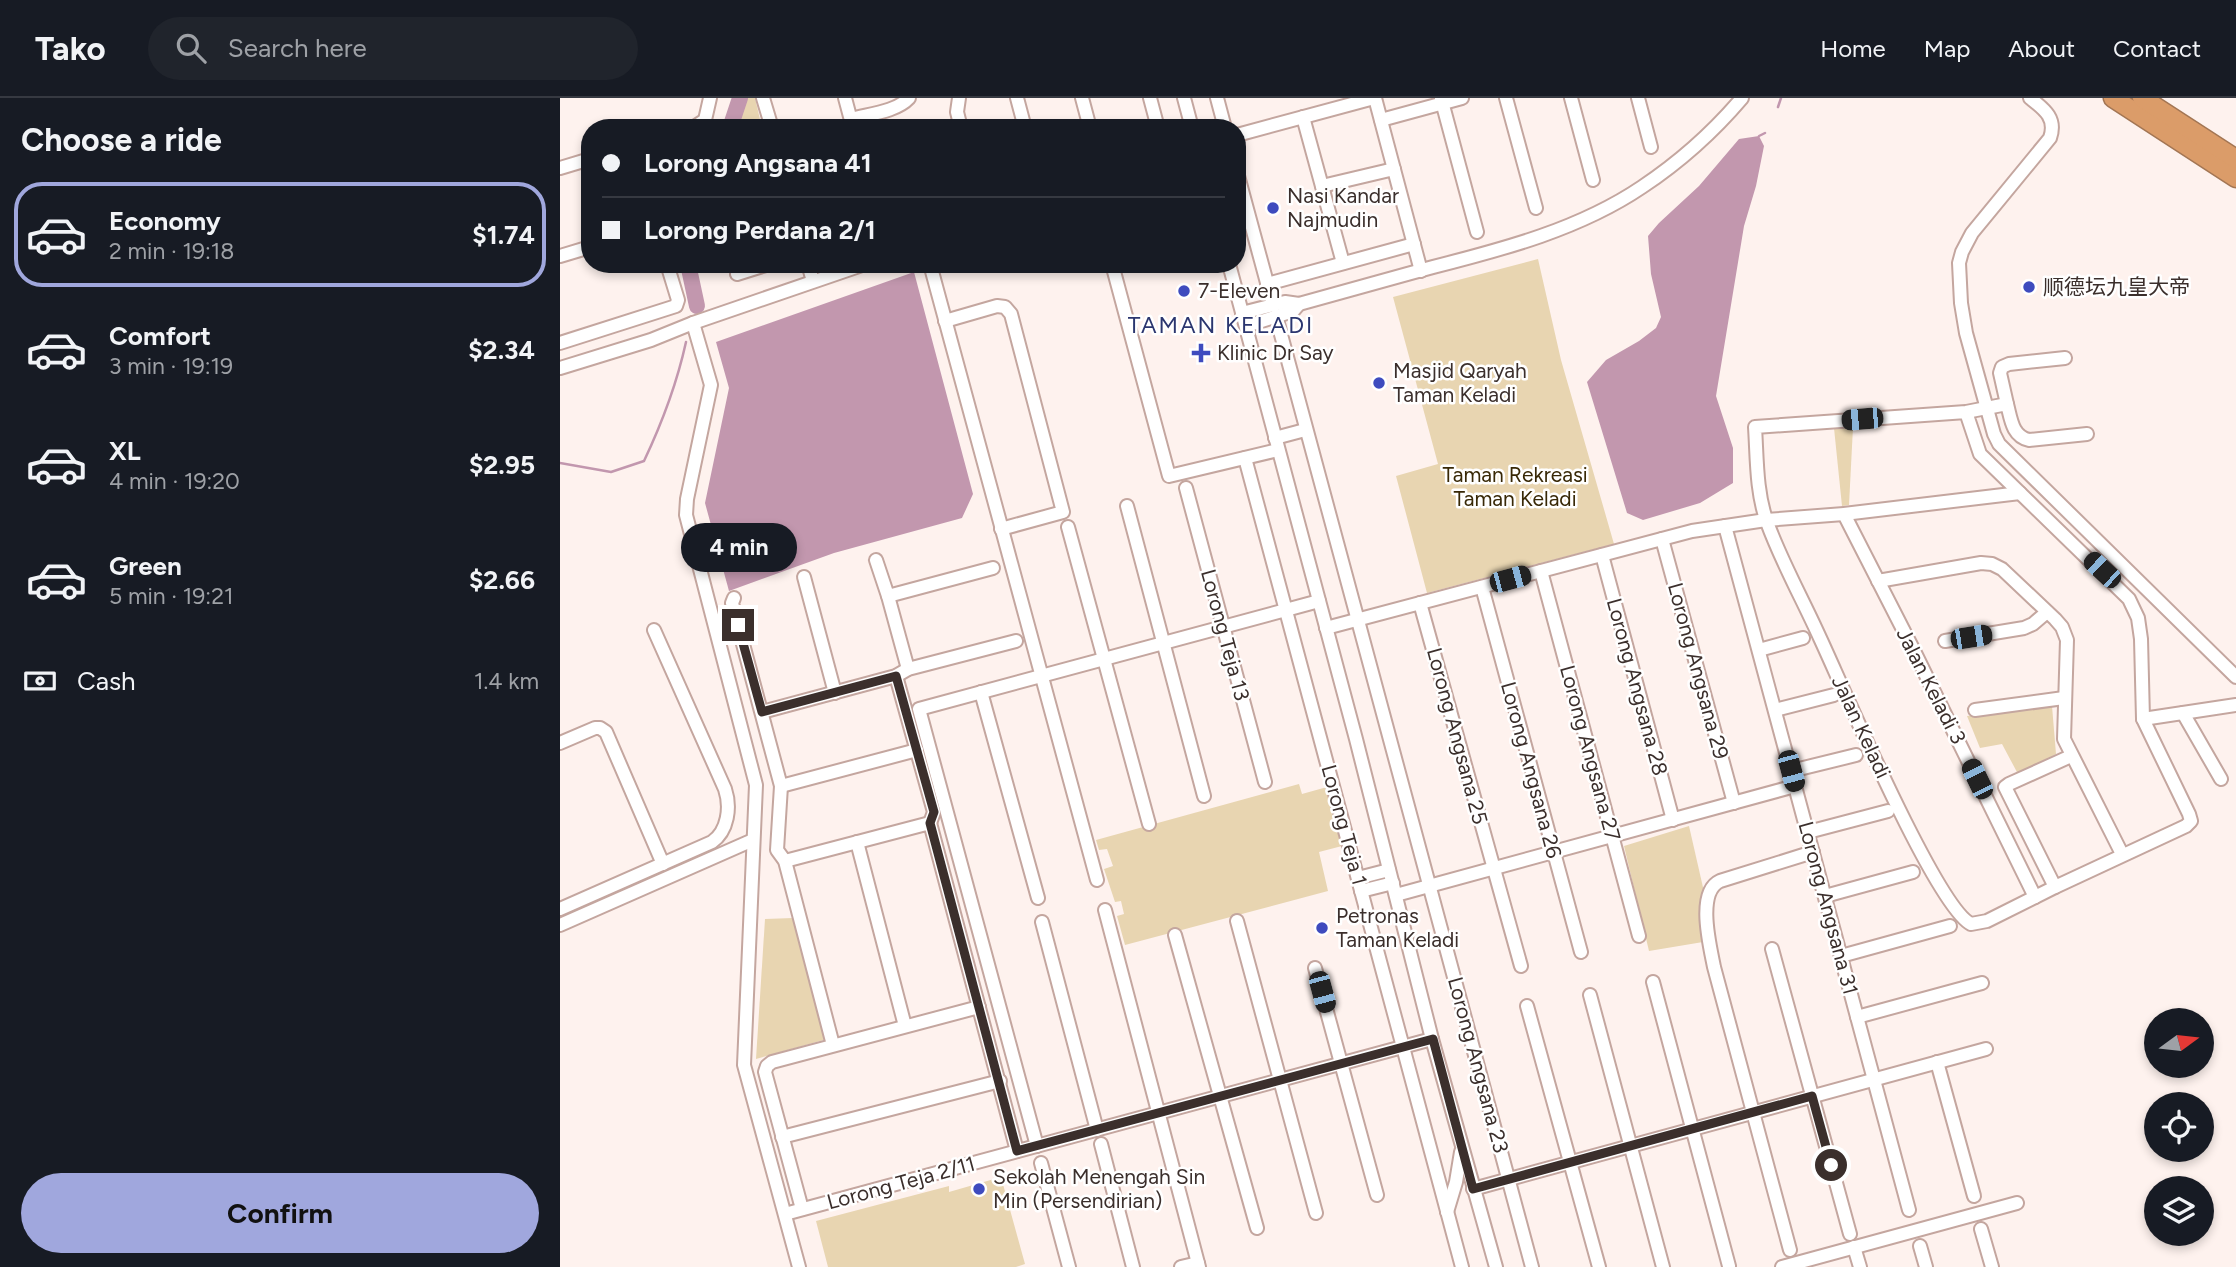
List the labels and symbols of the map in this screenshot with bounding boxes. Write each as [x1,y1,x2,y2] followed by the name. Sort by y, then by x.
[1287,183,1399,232] place label: Nasi Kandar Najmudin
[1265,200,1281,216] marker: Nasi Kandar Najmudin
[2043,274,2190,299] place label: 顺德坛九皇大帝
[1198,278,1280,303] place label: 7-Eleven
[2021,279,2037,295] marker: 顺德坛九皇大帝
[1176,283,1192,299] marker: 7-Eleven
[1128,311,1314,339] district label: TAMAN KELADI
[1217,340,1334,365] place label: Klinic Dr Say
[1191,343,1211,363] marker: Klinic Dr Say
[1393,358,1527,407] place label: Masjid Qaryah Taman Keladi
[1371,375,1387,391] marker: Masjid Qaryah Taman Keladi
[1841,407,1884,431] car
[1442,462,1588,511] park label: Taman Rekreasi Taman Keladi
[680,524,796,573] callout: 4 min
[2080,548,2125,592] car
[1487,563,1534,595] car
[1196,566,1255,703] street label: Lorong Teja 13
[1663,580,1734,762] street label: Lorong Angsana 29
[1602,595,1673,778] street label: Lorong Angsana 28
[722,609,754,641] route end
[1949,623,1994,651] car
[1891,624,1971,748] street label: Jalan Keladi 3
[1422,645,1493,827] street label: Lorong Angsana 25
[1555,662,1626,844] street label: Lorong Angsana 27
[1827,671,1896,782] street label: Jalan Keladi
[1496,679,1567,861] street label: Lorong Angsana 26
[1776,748,1807,794] car
[1959,756,1996,802] car
[1316,762,1373,888] street label: Lorong Teja 1
[1793,819,1864,997] street label: Lorong Angsana 31
[1336,903,1459,952] place label: Petronas Taman Keladi
[1314,920,1330,936] marker: Petronas Taman Keladi
[1307,969,1338,1015] car
[1443,974,1514,1156] street label: Lorong Angsana 23
[2144,1008,2214,1078] north arrow
[1815,1149,1847,1181] route start
[824,1151,978,1214] street label: Lorong Teja 2/11
[993,1164,1205,1213] place label: Sekolah Menengah Sin Min (Persendirian)
[971,1181,987,1197] marker: Sekolah Menengah Sin Min (Persendirian)

